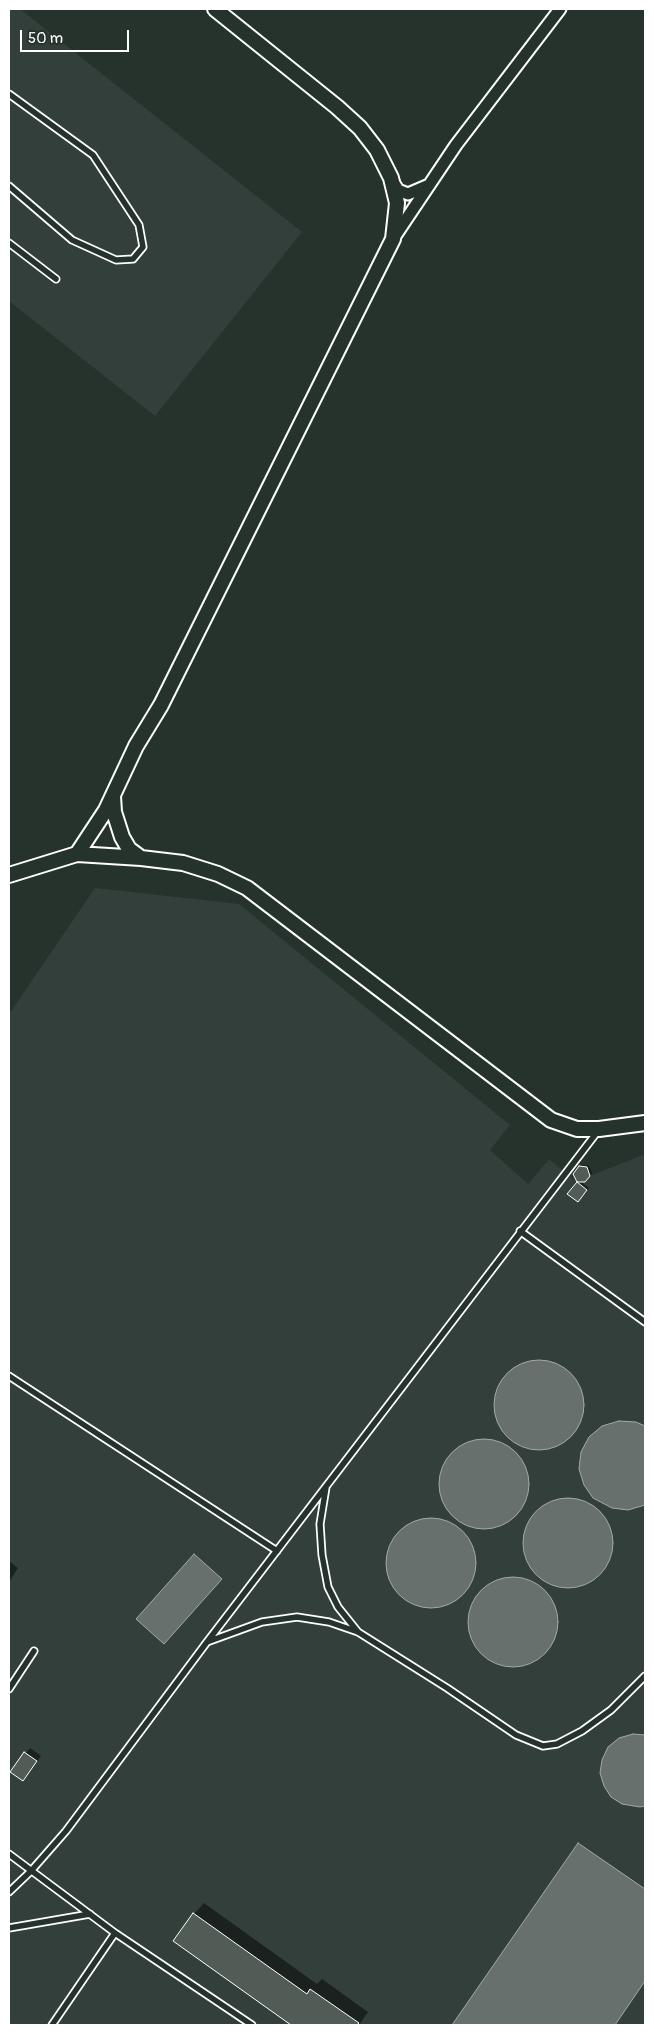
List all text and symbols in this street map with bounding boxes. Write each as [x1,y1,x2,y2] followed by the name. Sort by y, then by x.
[22,20,131,52] scale bar
[28,29,63,48] text: 50 m

